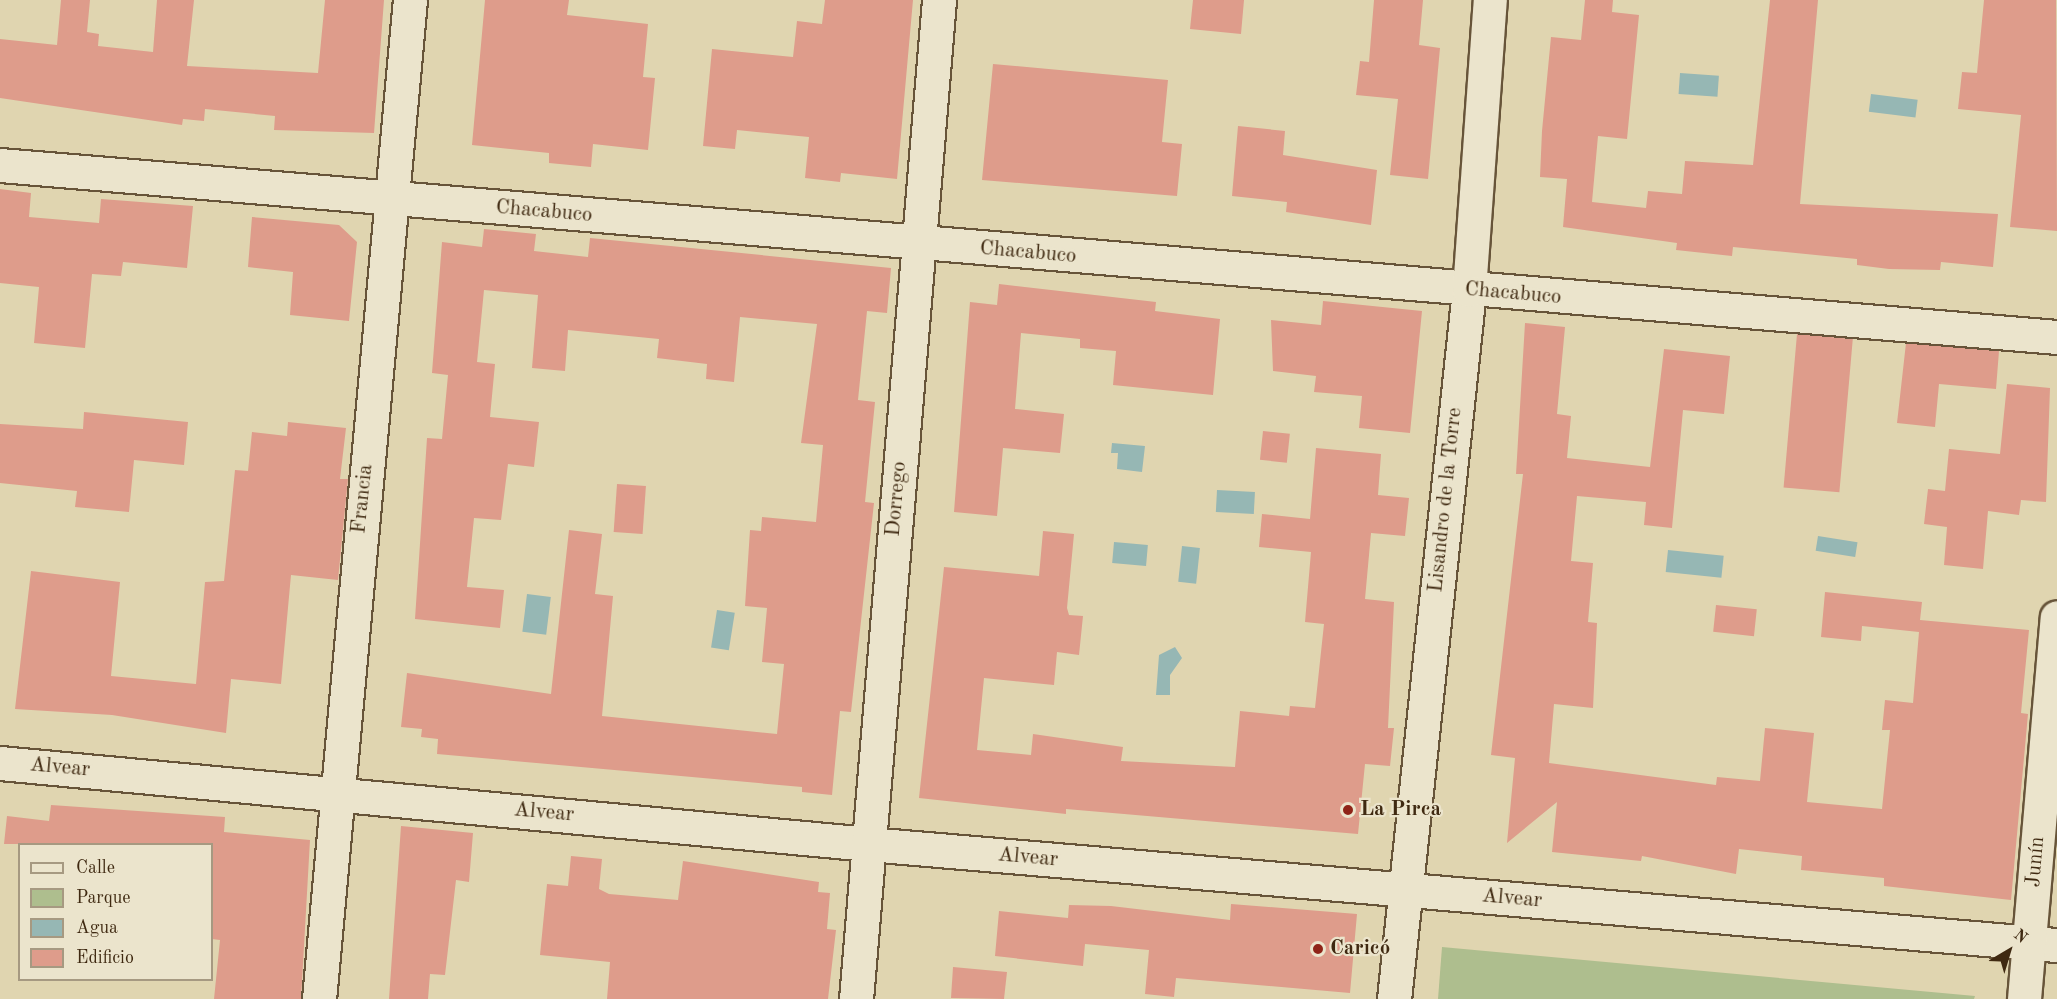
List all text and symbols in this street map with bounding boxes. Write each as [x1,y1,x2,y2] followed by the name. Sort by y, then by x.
[495,195,593,229] street label: Chacabuco
[979,236,1077,270] street label: Chacabuco
[1464,277,1562,311] street label: Chacabuco
[1424,406,1468,594] street label: Lisandro de la Torre
[881,460,913,538] street label: Dorrego
[347,463,379,535] street label: Francia
[29,753,91,783] street label: Alvear
[1360,797,1441,823] place label: La Pirca
[513,798,575,828] street label: Alvear
[1341,803,1355,817] marker: La Pirca
[2021,836,2051,888] street label: Junín
[18,843,213,981] legend
[997,843,1059,873] street label: Alvear
[76,859,115,877] text: Calle
[1481,884,1543,914] street label: Alvear
[76,889,131,907] text: Parque
[76,919,118,937] text: Agua
[1979,921,2039,981] north arrow
[2010,927,2030,947] text: N
[1330,936,1390,962] place label: Caricó
[1311,942,1325,956] marker: Caricó
[76,949,134,967] text: Edificio

